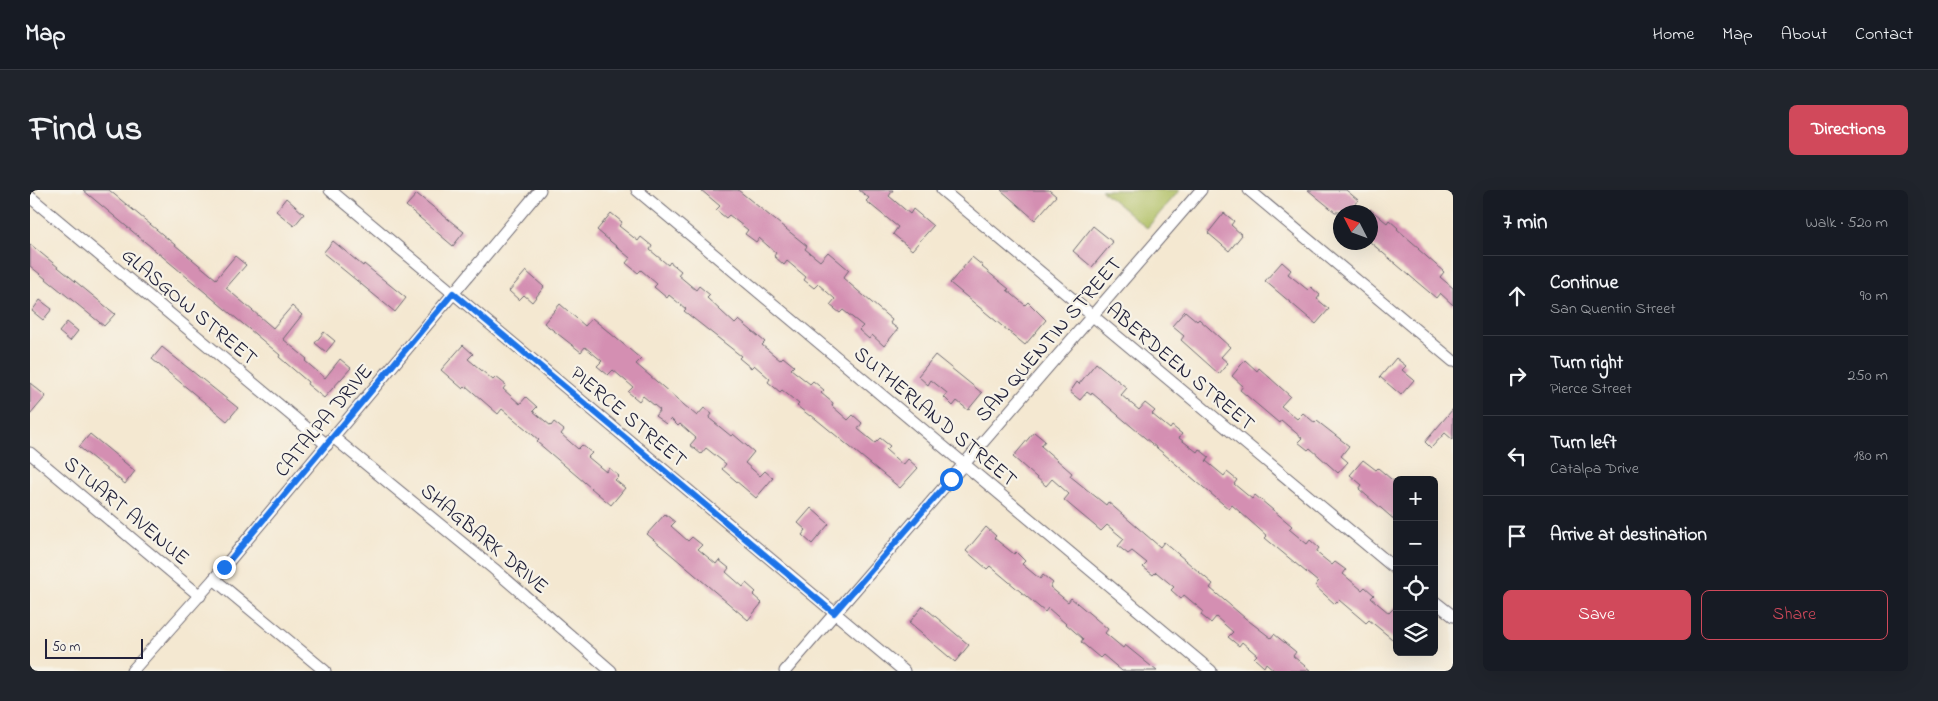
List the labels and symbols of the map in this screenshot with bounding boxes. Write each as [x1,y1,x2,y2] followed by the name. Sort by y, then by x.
[1333,205,1378,250] north arrow
[114,241,263,374] street label: GLASGOW STREET
[969,251,1130,430] street label: SAN QUENTIN STREET
[1099,296,1261,439] street label: ABERDEEN STREET
[846,340,1023,495] street label: SUTHERLAND STREET
[268,358,381,484] street label: CATALPA DRIVE
[563,360,693,475] street label: PIERCE STREET
[56,450,195,573] street label: STUART AVENUE
[940,468,963,491] route start
[413,477,554,602] street label: SHAGBARK DRIVE
[213,556,236,579] route end
[45,636,142,659] scale bar

